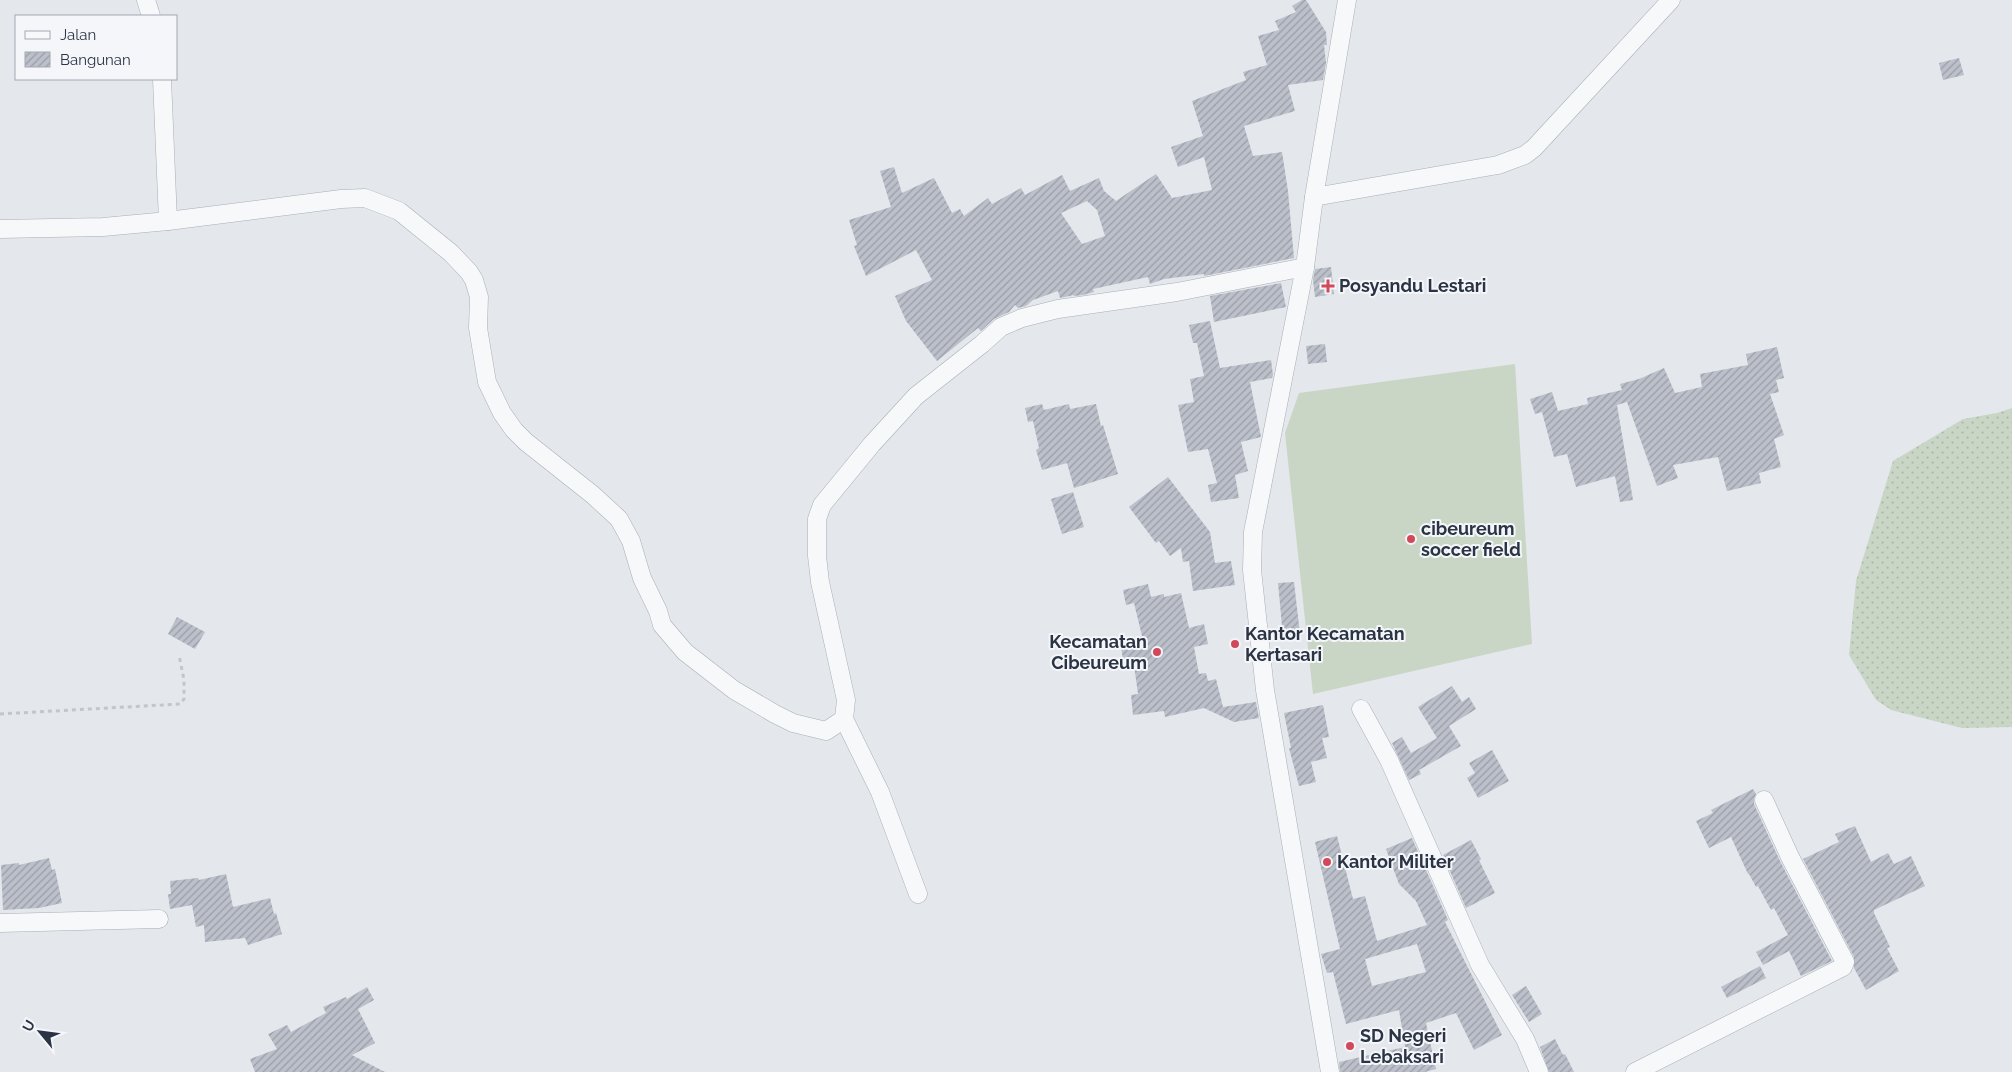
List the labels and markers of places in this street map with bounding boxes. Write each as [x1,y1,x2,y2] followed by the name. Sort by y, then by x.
[1339,275,1486,296] place label: Posyandu Lestari
[1321,279,1335,293] marker: Posyandu Lestari
[1421,518,1521,560] place label: cibeureum soccer field
[1405,533,1417,545] marker: cibeureum soccer field
[1245,623,1405,665] place label: Kantor Kecamatan Kertasari
[1049,631,1147,673] place label: Kecamatan Cibeureum
[1229,638,1241,650] marker: Kantor Kecamatan Kertasari
[1151,646,1163,658] marker: Kecamatan Cibeureum
[1337,851,1454,872] place label: Kantor Militer
[1321,856,1333,868] marker: Kantor Militer
[1360,1025,1446,1067] place label: SD Negeri Lebaksari
[1344,1040,1356,1052] marker: SD Negeri Lebaksari

